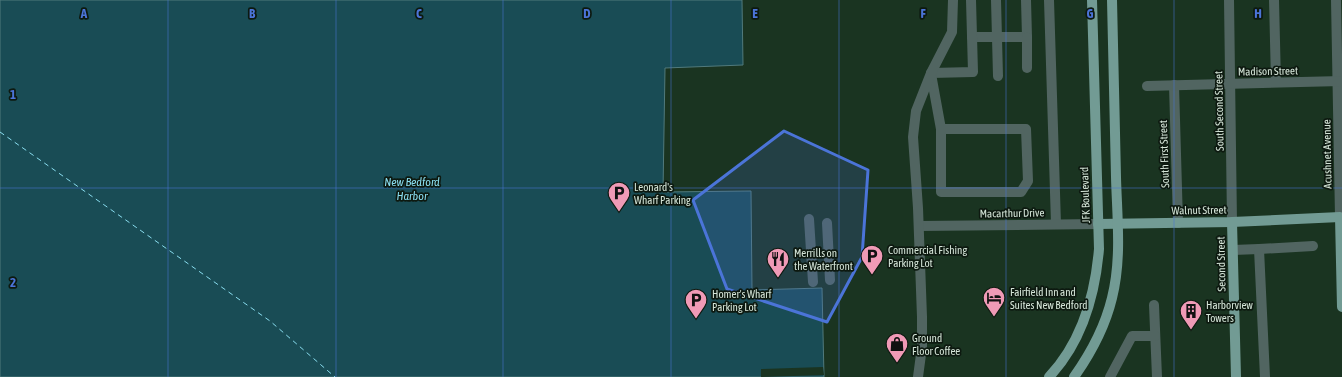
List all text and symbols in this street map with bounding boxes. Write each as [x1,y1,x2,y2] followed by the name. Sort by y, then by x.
[80,6,88,21] text: A
[249,6,256,21] text: B
[416,6,422,21] text: C
[583,6,591,21] text: D
[752,6,758,21] text: E
[920,6,926,21] text: F
[1087,6,1094,21] text: G
[1254,6,1262,21] text: H
[1238,64,1298,78] street label: Madison Street
[1212,71,1226,151] street label: South Second Street
[10,87,16,102] text: 1
[1320,119,1334,189] street label: Acushnet Avenue
[1157,120,1171,188] street label: South First Street
[1078,167,1092,223] street label: JFK Boulevard
[384,175,440,203] water label: New Bedford Harbor
[606,180,632,213] parking icon: Leonard's Wharf Parking
[634,181,691,206] place label: Leonard's Wharf Parking
[1171,204,1227,216] street label: Walnut Street
[980,206,1044,220] street label: Macarthur Drive
[1215,236,1227,292] street label: Second Street
[859,243,885,276] parking icon: Commercial Fishing Parking Lot
[888,244,967,269] place label: Commercial Fishing Parking Lot
[765,246,791,279] restaurant icon: Merrills on the Waterfront
[794,247,853,272] place label: Merrills on the Waterfront
[10,275,16,290] text: 2
[981,285,1007,318] hotel icon: Fairfield Inn and Suites New Bedford
[1010,286,1087,311] place label: Fairfield Inn and Suites New Bedford
[683,287,709,320] parking icon: Homer's Wharf Parking Lot
[712,288,772,313] place label: Homer's Wharf Parking Lot
[1178,298,1204,331] building icon: Harborview Towers
[1206,299,1253,324] place label: Harborview Towers
[884,331,910,364] shop icon: Ground Floor Coffee
[912,332,960,357] place label: Ground Floor Coffee

